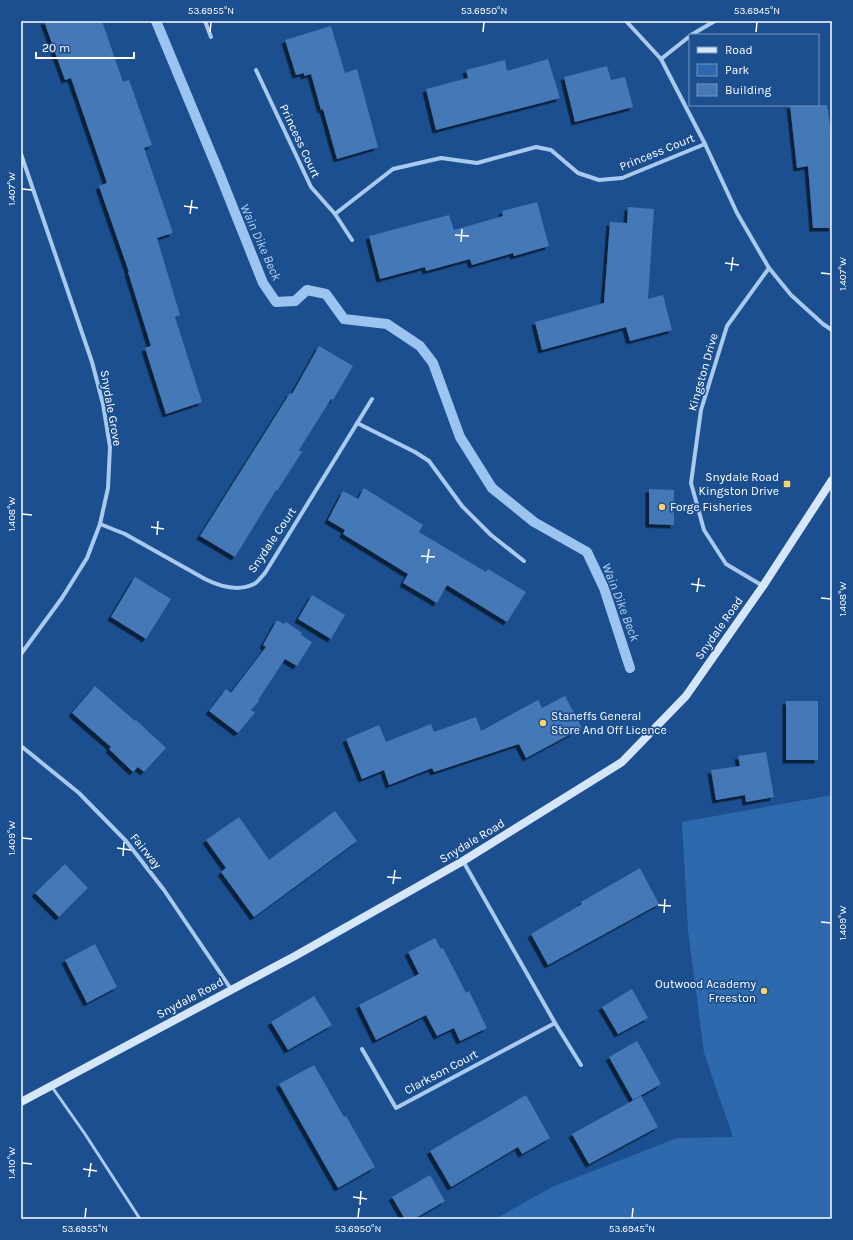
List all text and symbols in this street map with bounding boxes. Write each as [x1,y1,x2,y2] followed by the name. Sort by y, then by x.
[188,5,234,17] text: 53.6955°N
[461,5,507,17] text: 53.6950°N
[734,5,780,17] text: 53.6945°N
[36,34,134,60] scale bar
[689,34,819,106] legend
[42,41,70,55] text: 20 m
[725,43,753,57] text: Road
[725,63,750,77] text: Park
[725,83,772,97] text: Building
[277,102,323,180] street label: Princess Court
[617,130,697,173] street label: Princess Court
[6,172,18,206] text: 1.407°W
[237,201,285,283] water label: Wain Dike Beck
[837,257,849,291] text: 1.407°W
[685,331,721,413] street label: Kingston Drive
[97,369,125,447] street label: Snydale Grove
[699,470,779,498] place label: Snydale Road Kingston Drive
[782,479,792,489] marker: Snydale Road Kingston Drive
[6,496,18,532] text: 1.408°W
[670,500,752,514] place label: Forge Fisheries
[657,502,667,512] marker: Forge Fisheries
[245,504,299,576] street label: Snydale Court
[599,561,643,644] water label: Wain Dike Beck
[837,581,849,617] text: 1.408°W
[692,594,746,662] street label: Snydale Road
[551,709,667,737] place label: Staneffs General Store And Off Licence
[538,718,548,728] marker: Staneffs General Store And Off Licence
[437,816,507,866] street label: Snydale Road
[6,821,18,855] text: 1.409°W
[128,830,165,872] street label: Fairway
[837,906,849,940] text: 1.409°W
[154,974,226,1022] street label: Snydale Road
[655,977,756,1005] place label: Outwood Academy Freeston
[759,986,769,996] marker: Outwood Academy Freeston
[402,1046,481,1097] street label: Clarkson Court
[6,1147,18,1179] text: 1.410°W
[62,1223,108,1235] text: 53.6955°N
[335,1223,381,1235] text: 53.6950°N
[609,1223,655,1235] text: 53.6945°N

